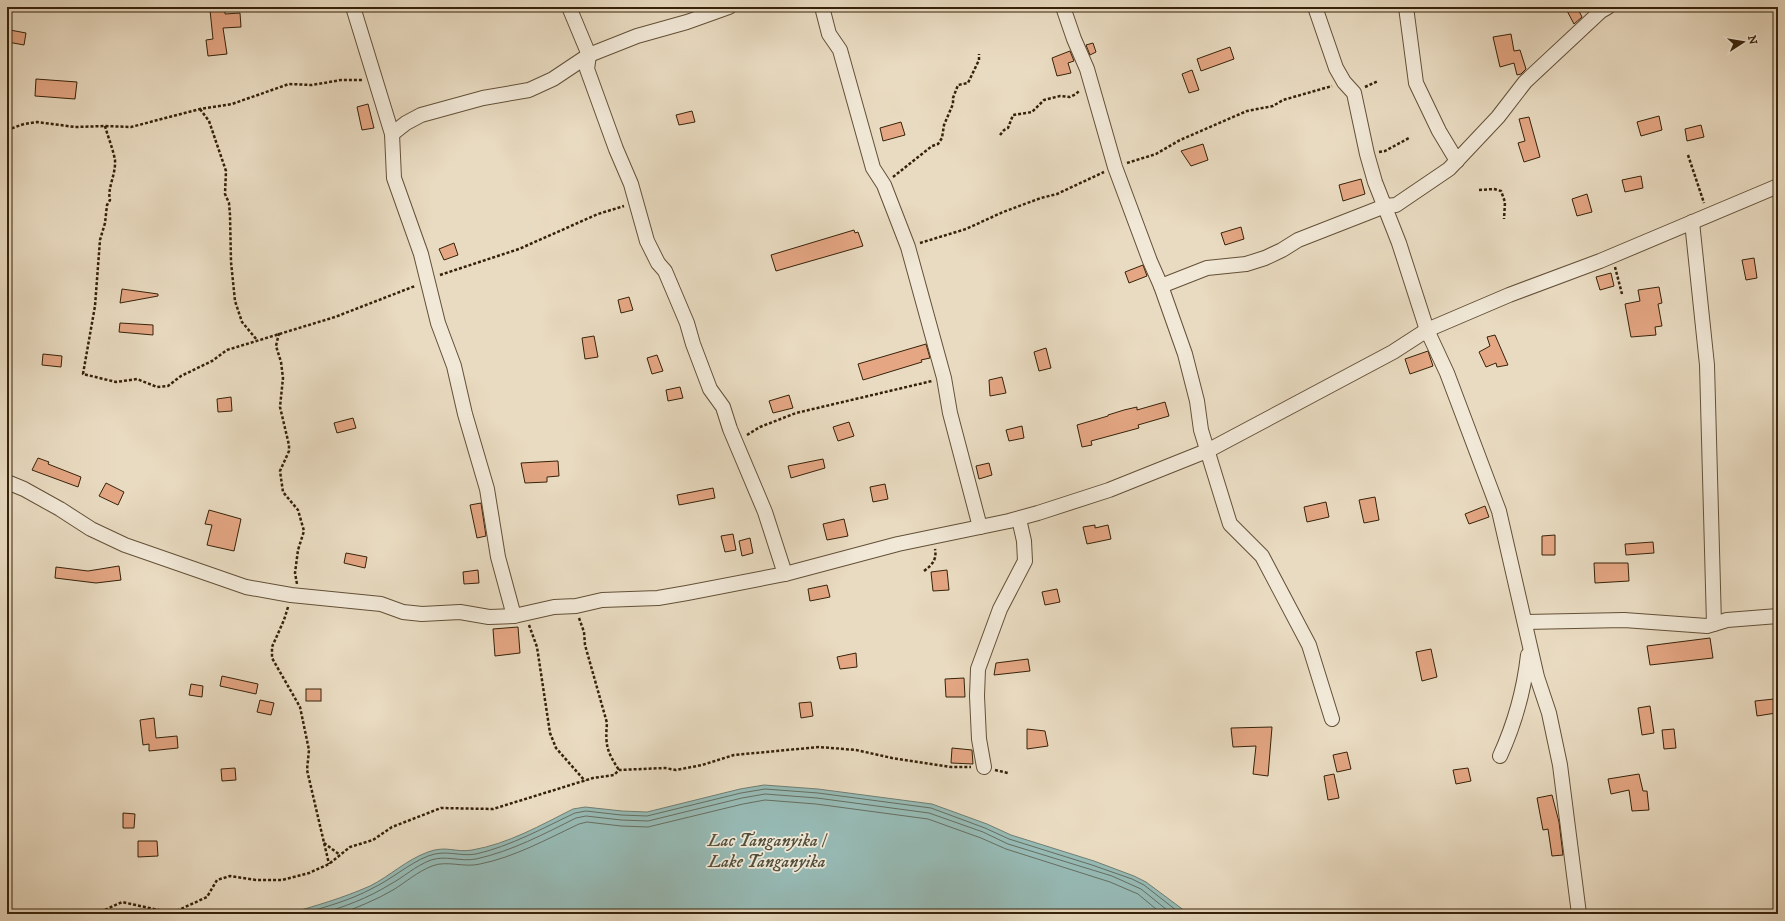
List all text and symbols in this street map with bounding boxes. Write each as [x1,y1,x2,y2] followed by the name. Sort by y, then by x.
[1723,22,1763,62] north arrow
[1744,34,1760,46] text: N
[707,830,828,873] water label: Lac Tanganyika / Lake Tanganyika

